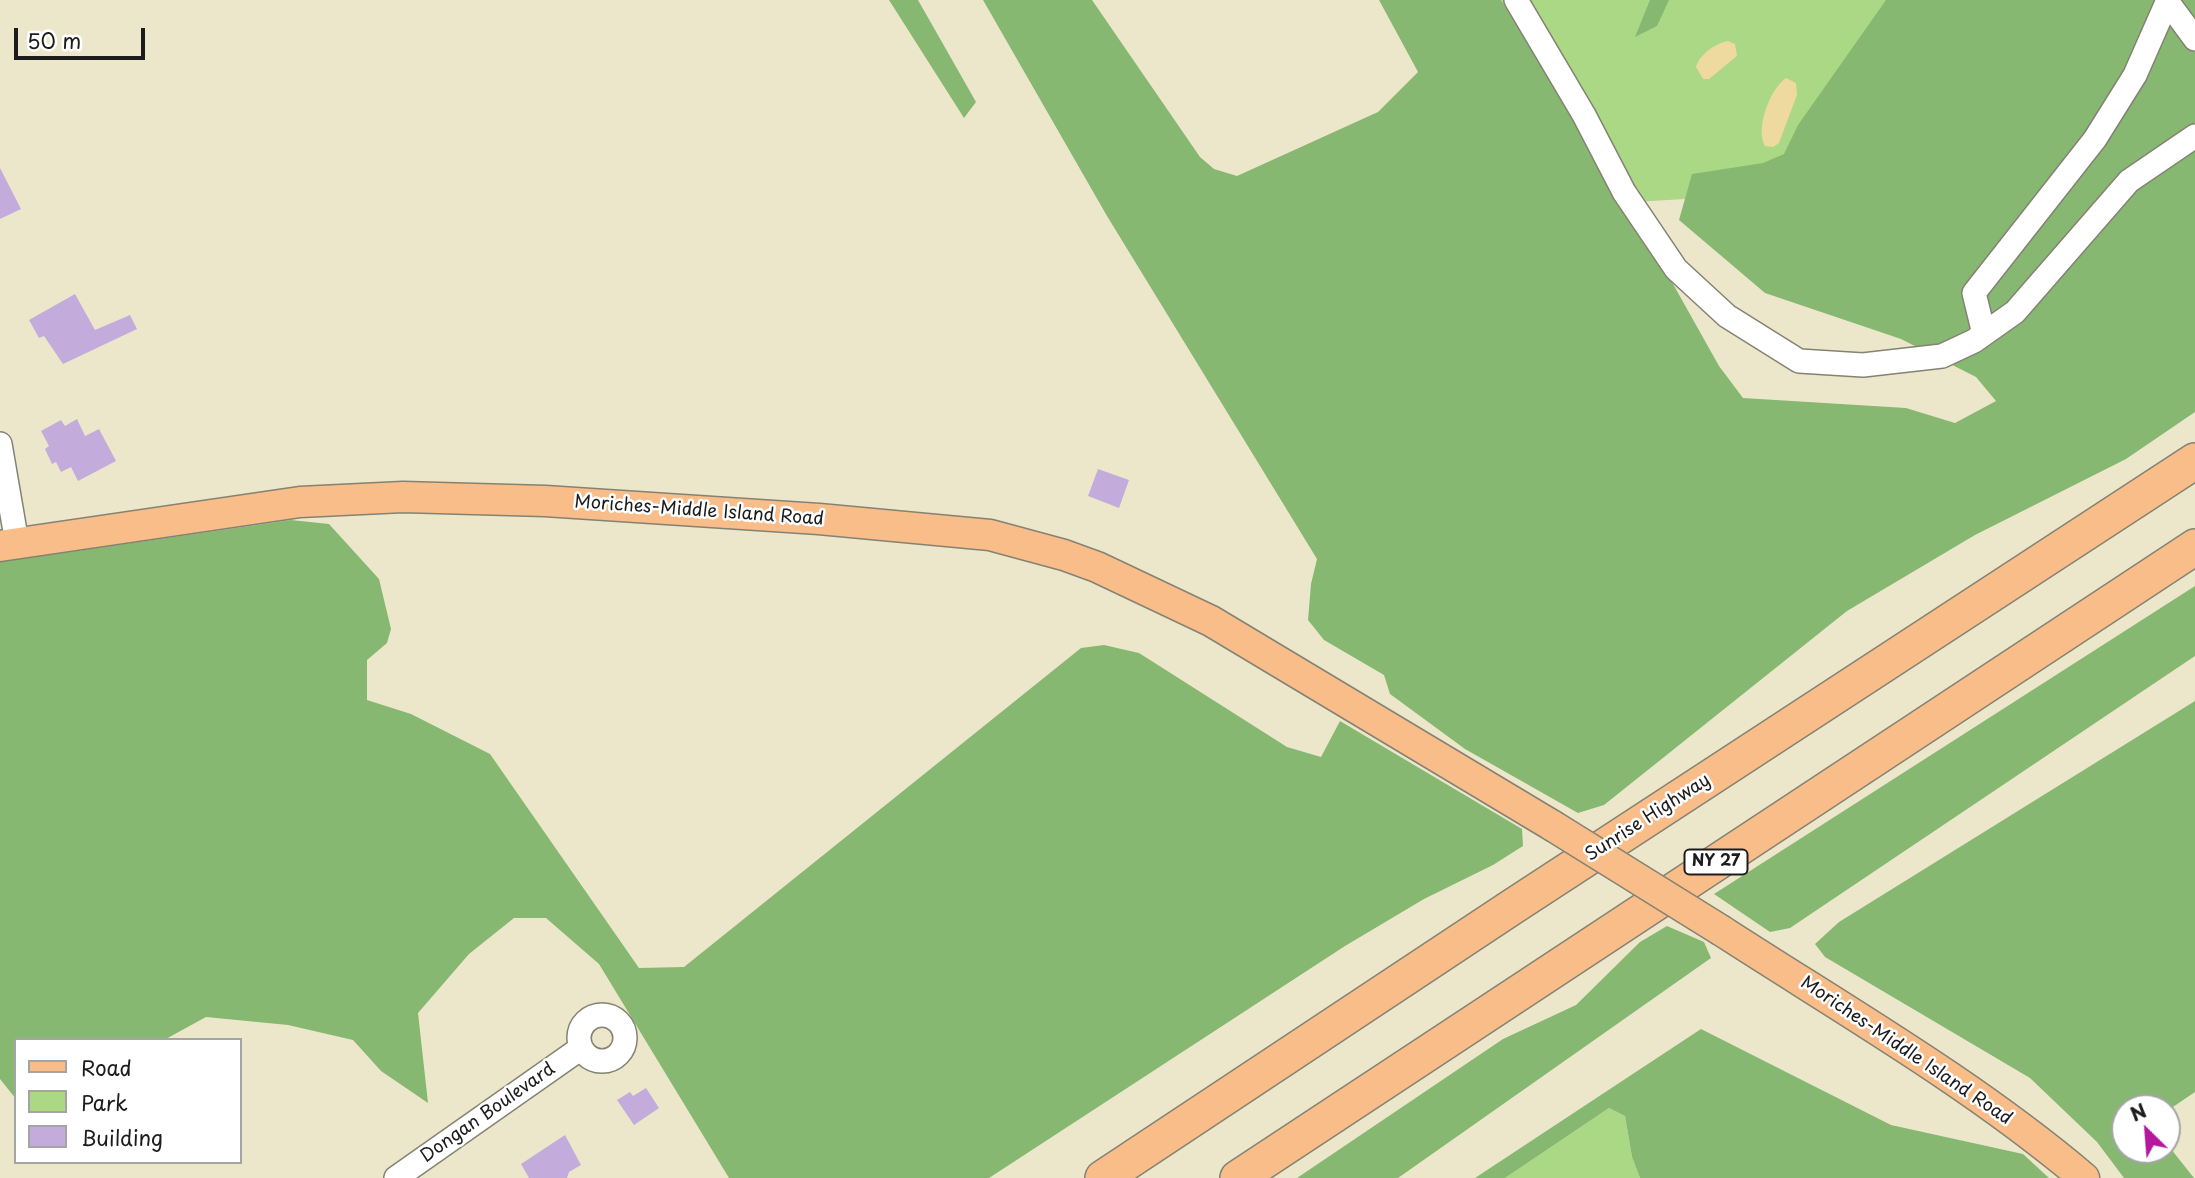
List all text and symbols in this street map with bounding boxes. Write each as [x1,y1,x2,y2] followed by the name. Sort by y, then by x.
[18,14,149,58] scale bar
[27,24,81,56] text: 50 m
[573,492,825,530] street label: Moriches-Middle Island Road
[1582,770,1714,866] street label: Sunrise Highway
[1684,849,1748,874] road number: NY 27
[1796,972,2016,1130] street label: Moriches-Middle Island Road
[14,1038,242,1164] legend
[81,1051,132,1083] text: Road
[417,1059,559,1167] street label: Dongan Boulevard
[81,1086,128,1118] text: Park
[2111,1094,2181,1164] north arrow
[2125,1096,2151,1128] text: N
[81,1121,163,1153] text: Building

